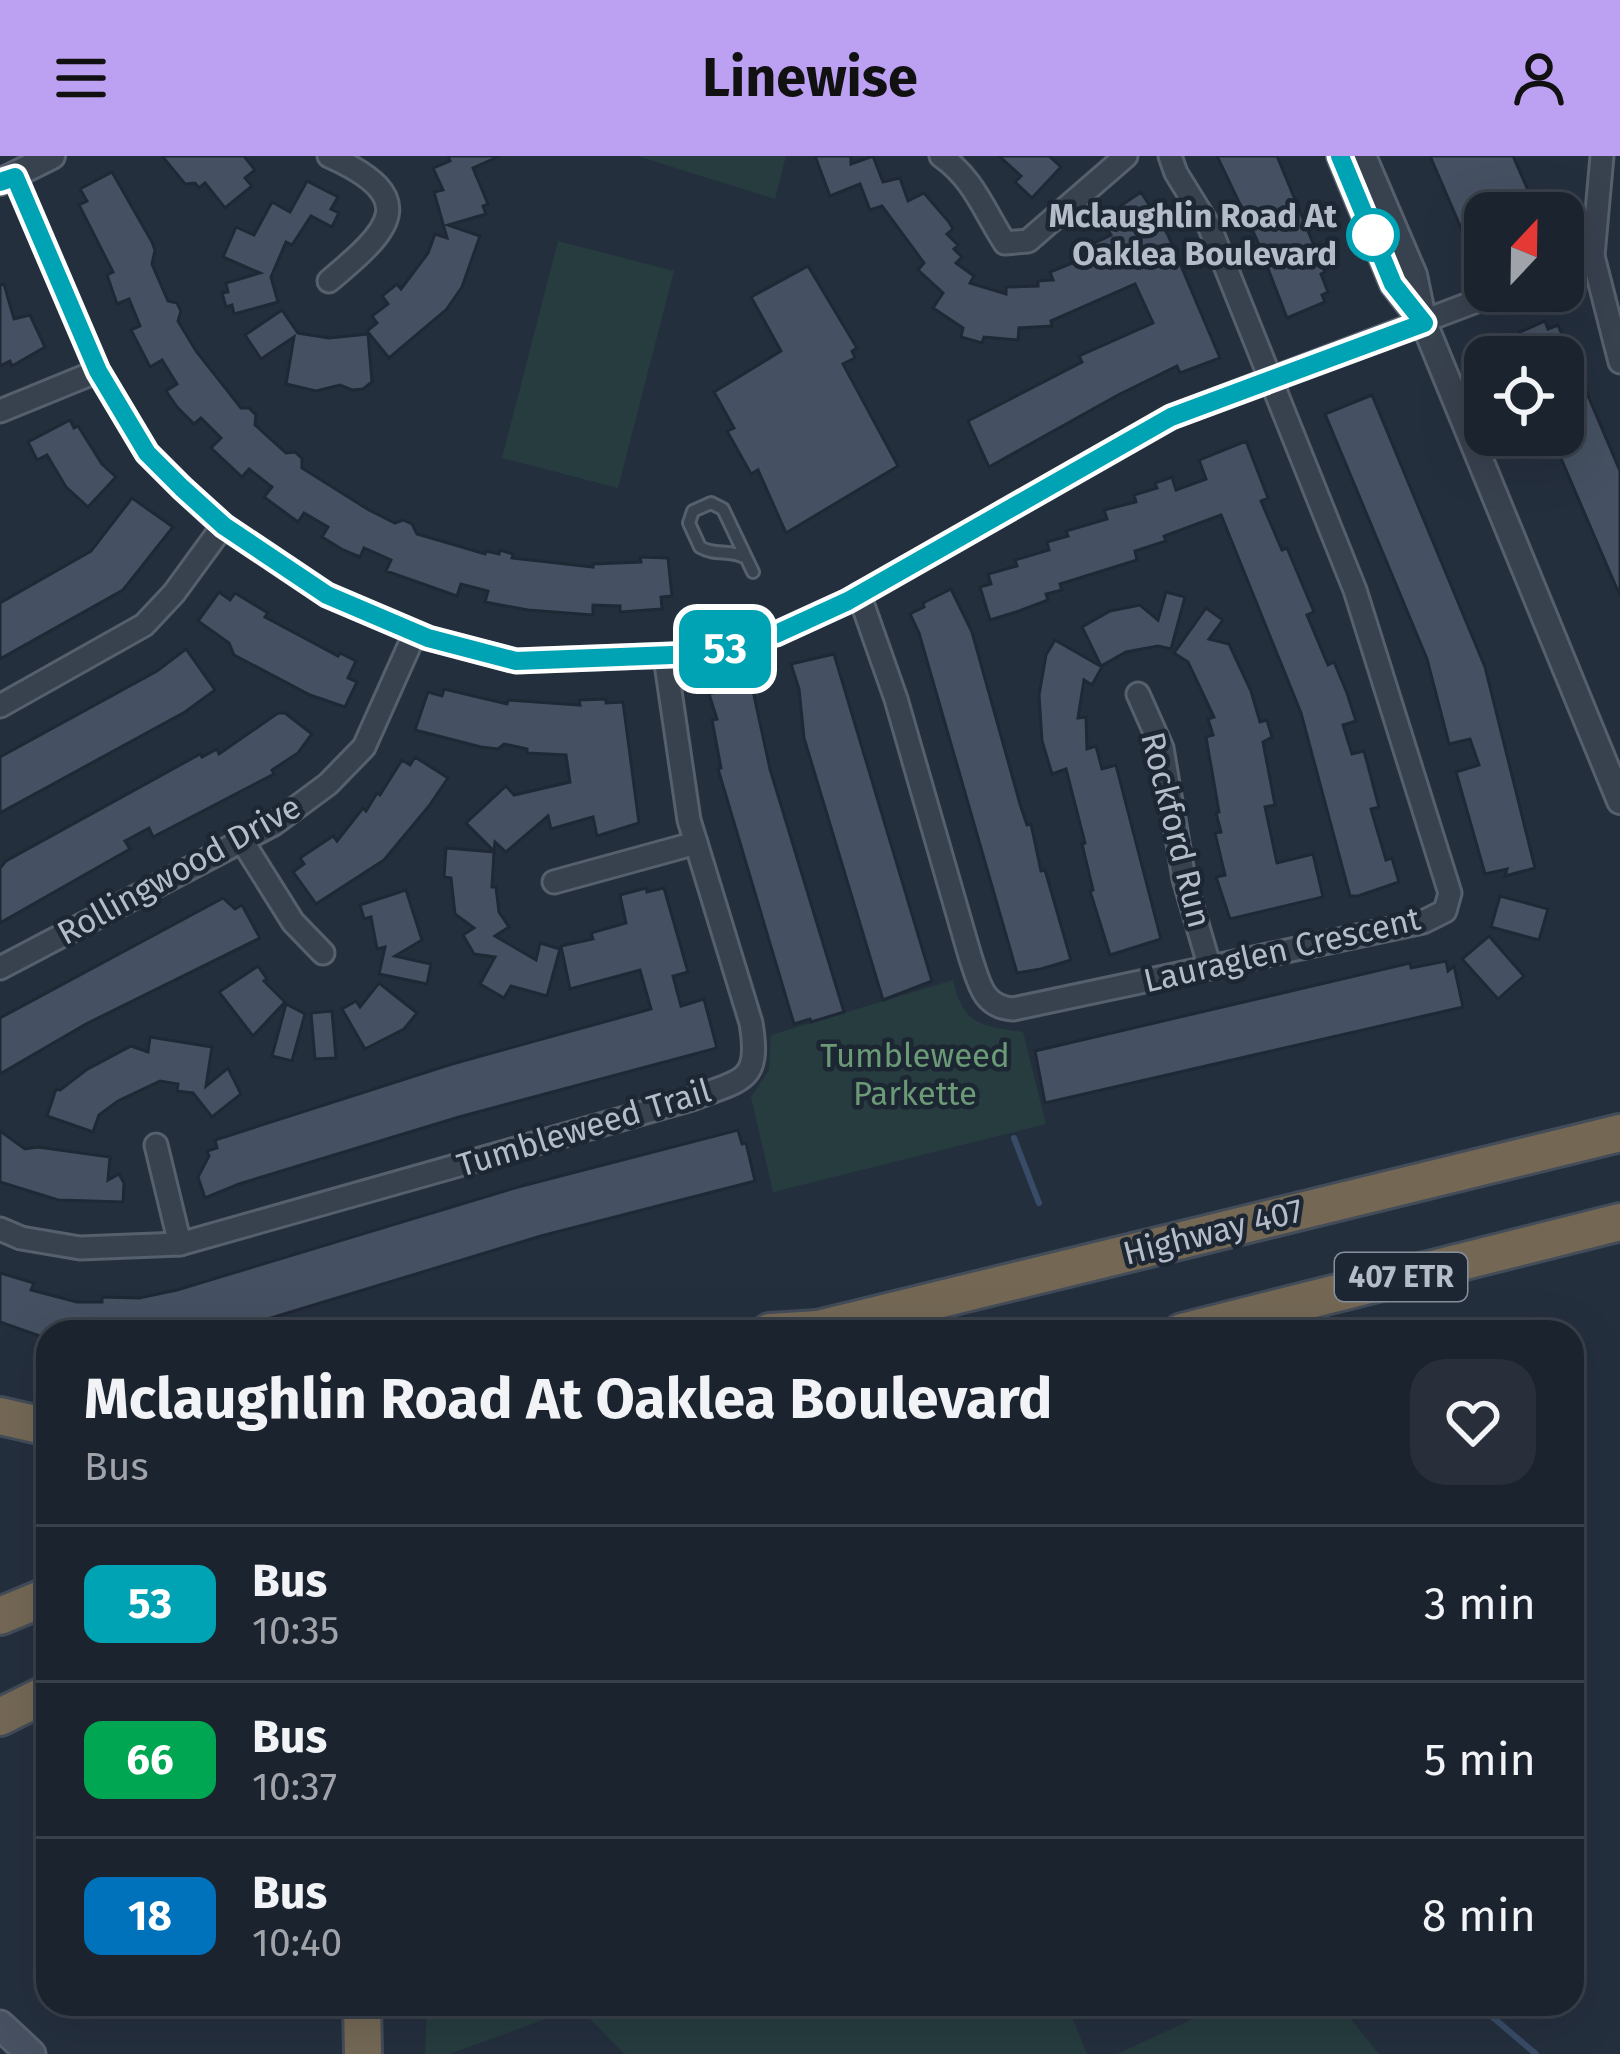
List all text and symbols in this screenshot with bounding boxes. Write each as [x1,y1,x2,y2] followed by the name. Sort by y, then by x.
[48,45,114,111] icon: menu
[1506,45,1572,111] icon: person
[702,46,918,110] text: Linewise
[1464,192,1584,312] north arrow
[1464,192,1584,456] map controls
[1049,196,1338,274] place label: Mclaughlin Road At Oaklea Boulevard
[1348,210,1398,260] marker: Mclaughlin Road At Oaklea Boulevard
[1464,336,1584,456] button: locate
[671,610,779,688] line badge: 53
[703,624,747,674] text: 53
[1132,728,1220,932] street label: Rockford Run
[50,787,308,953] street label: Rollingwood Drive
[1140,899,1424,1001] street label: Lauraglen Crescent
[820,1036,1010,1114] park label: Tumbleweed Parkette
[452,1070,716,1186] street label: Tumbleweed Trail
[1119,1190,1307,1274] street label: Highway 407
[1335,1253,1467,1301] road number: 407 ETR
[1410,1359,1536,1485] button: heart
[84,1365,1053,1433] text: Mclaughlin Road At Oaklea Boulevard
[84,1444,149,1490] text: Bus
[252,1554,327,1608] text: Bus
[1424,1577,1536,1631] text: 3 min
[128,1579,172,1629] text: 53
[252,1608,339,1654] text: 10:35
[252,1710,327,1764] text: Bus
[1424,1733,1536,1787] text: 5 min
[126,1735,174,1785] text: 66
[252,1764,337,1810] text: 10:37
[252,1866,327,1920] text: Bus
[1422,1889,1536,1943] text: 8 min
[128,1891,172,1941] text: 18
[252,1920,342,1966] text: 10:40

